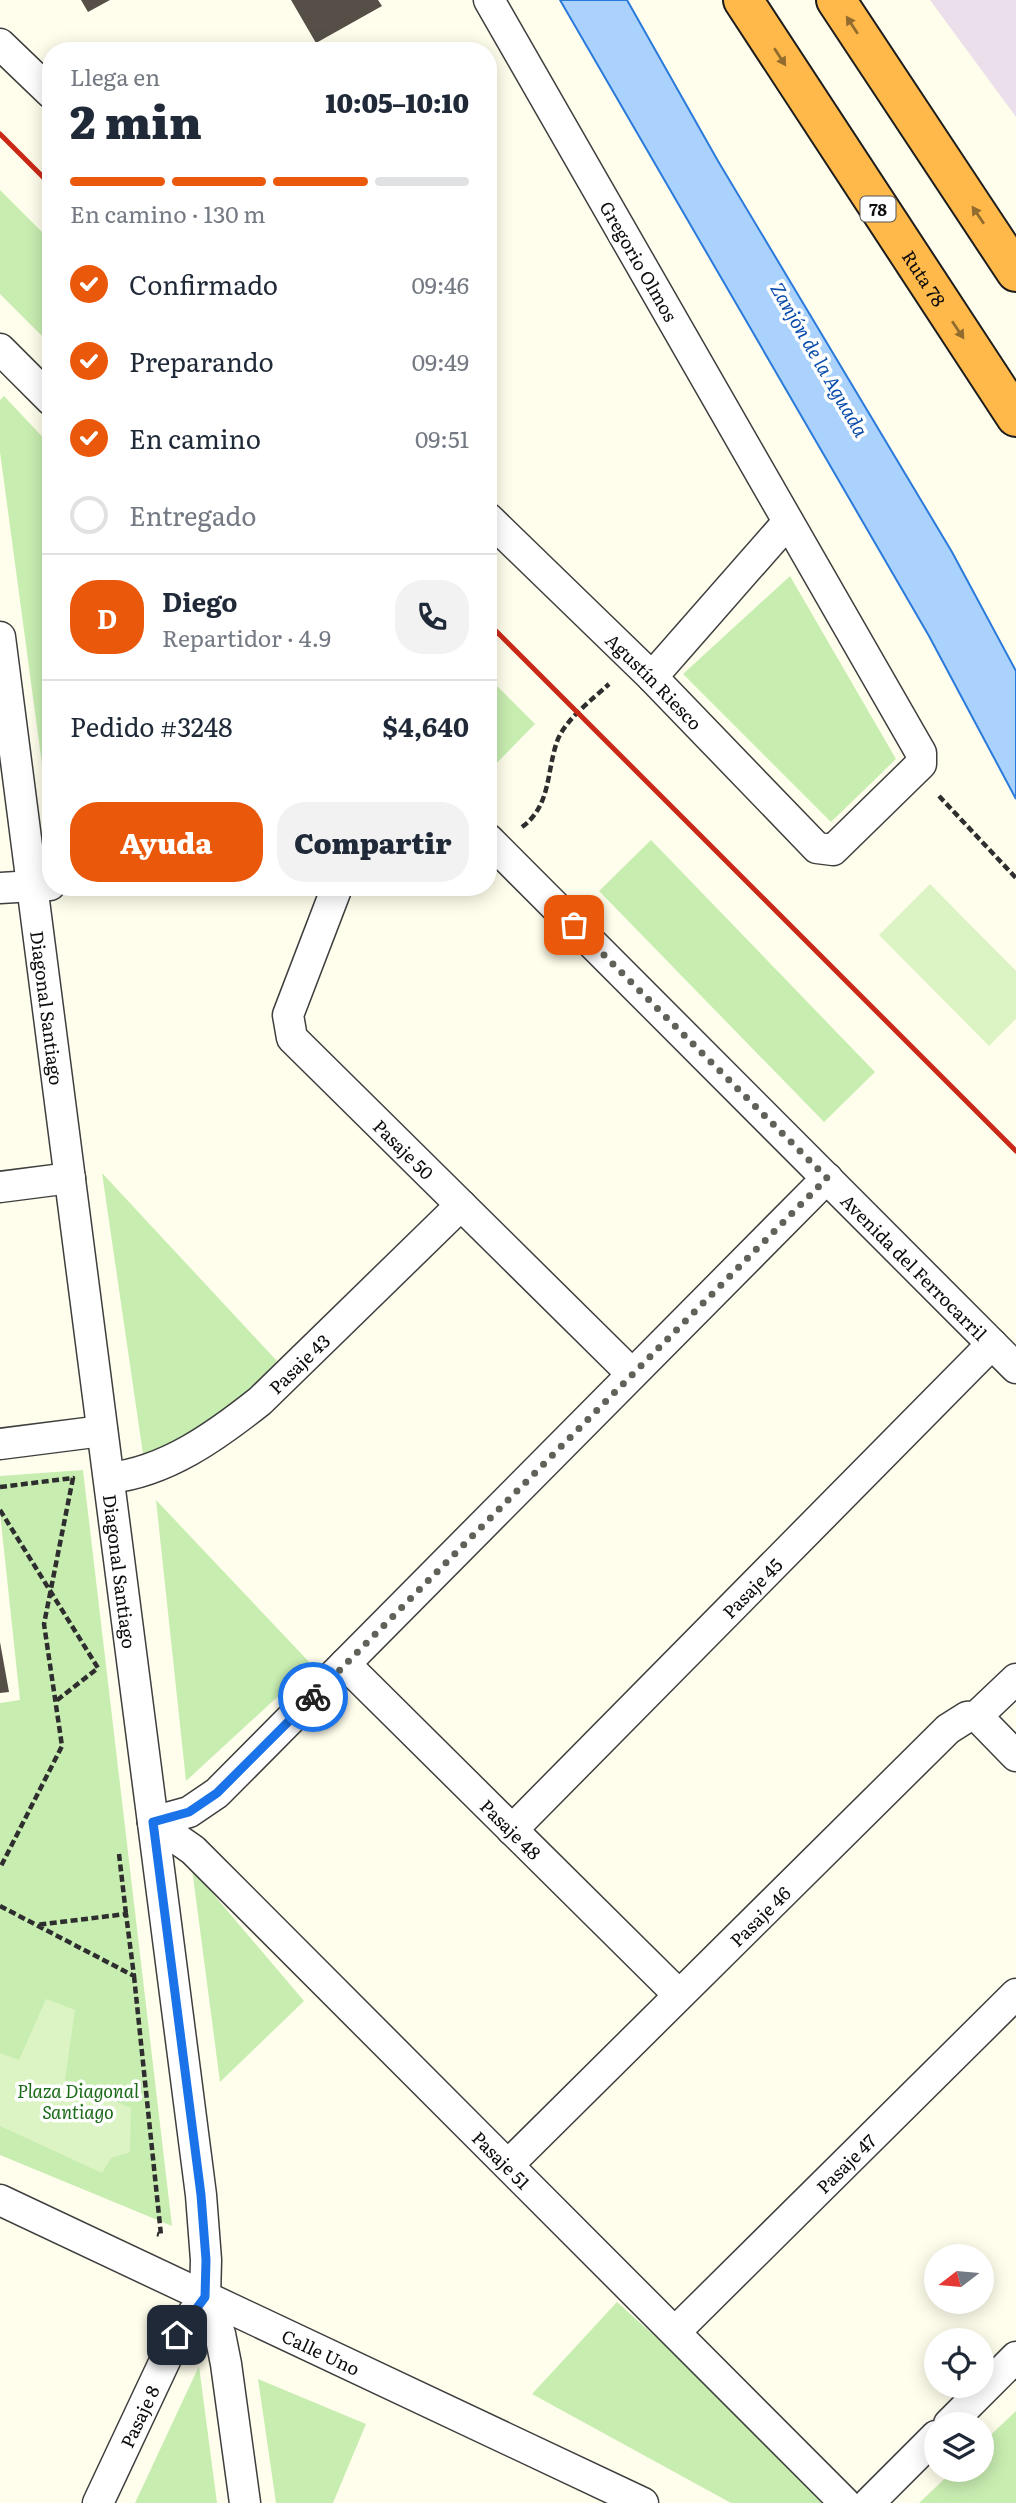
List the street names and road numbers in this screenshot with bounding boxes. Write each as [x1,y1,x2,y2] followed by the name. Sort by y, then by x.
[594,196,684,326] street label: Gregorio Olmos
[860,196,896,222] road number: 78
[896,244,953,311] street label: Ruta 78
[600,626,709,735] street label: Agustín Riesco
[25,929,71,1087] street label: Diagonal Santiago
[368,1112,441,1185] street label: Pasaje 50
[835,1187,994,1346] street label: Avenida del Ferrocarril
[262,1327,335,1399] street label: Pasaje 43
[97,1492,144,1650] street label: Diagonal Santiago
[715,1551,788,1624] street label: Pasaje 45
[475,1792,548,1865] street label: Pasaje 48
[723,1879,796,1952] street label: Pasaje 46
[467,2124,537,2195] street label: Pasaje 51
[809,2127,882,2199] street label: Pasaje 47
[278,2321,365,2381] street label: Calle Uno
[113,2380,165,2452] street label: Pasaje 8

